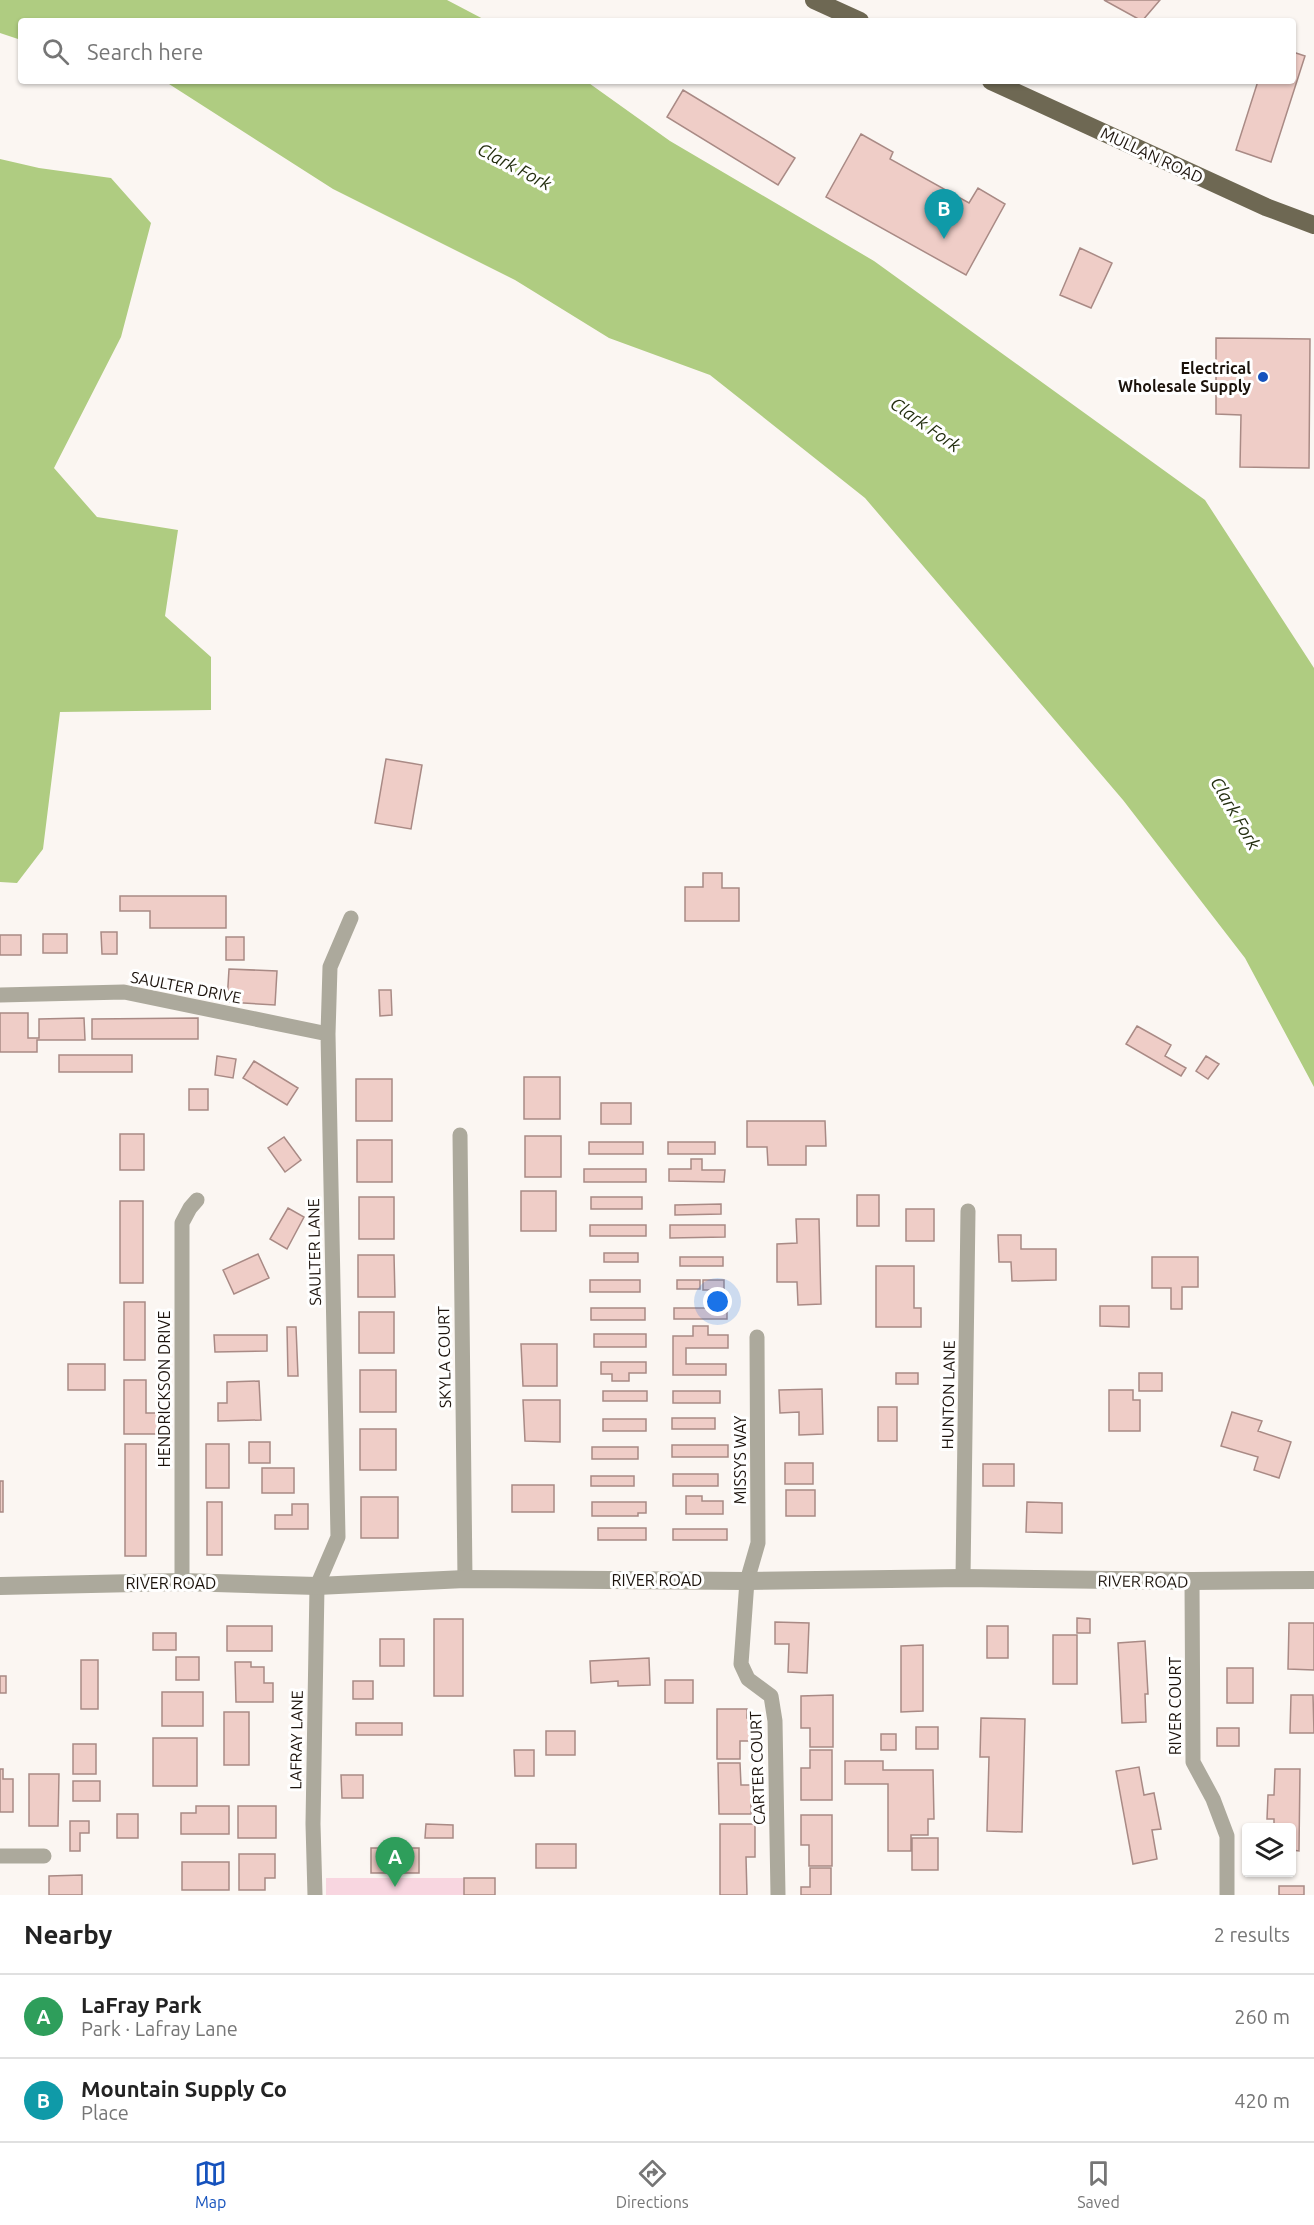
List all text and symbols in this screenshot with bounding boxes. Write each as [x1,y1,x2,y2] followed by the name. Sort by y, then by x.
[18,18,1296,84] search box
[39,35,72,68] icon: search
[87,39,203,64] text: Search here
[1098,123,1206,187] street label: MULLAN ROAD
[475,138,556,194] water label: Clark Fork
[924,190,964,239] pin: B
[1118,359,1251,395] place label: Electrical Wholesale Supply
[1256,370,1270,384] marker: Electrical Wholesale Supply
[887,393,966,456] water label: Clark Fork
[1207,773,1265,854] water label: Clark Fork
[129,967,243,1007] street label: SAULTER DRIVE
[304,1198,324,1306] street label: SAULTER LANE
[703,1287,732,1316] your location
[434,1306,454,1408] street label: SKYLA COURT
[155,1311,173,1467] street label: HENDRICKSON DRIVE
[938,1340,958,1450] street label: HUNTON LANE
[731,1415,749,1505] street label: MISSYS WAY
[612,1571,702,1589] street label: RIVER ROAD
[1097,1571,1189,1591] street label: RIVER ROAD
[126,1574,216,1592] street label: RIVER ROAD
[1166,1657,1184,1755] street label: RIVER COURT
[286,1690,306,1790] street label: LAFRAY LANE
[746,1711,768,1825] street label: CARTER COURT
[1242,1823,1296,1877] map controls
[1242,1823,1296,1877] button: layers
[376,1838,414,1887] pin: A
[24,1920,112,1949] text: Nearby
[1214,1923,1290,1946] text: 2 results
[81,1992,202,2017] text: LaFray Park
[36,2005,51,2028] text: A
[1234,2005,1290,2028] text: 260 m
[81,2017,238,2040] text: Park · Lafray Lane
[81,2076,287,2101] text: Mountain Supply Co
[37,2089,50,2112] text: B
[1234,2089,1290,2112] text: 420 m
[81,2101,129,2124] text: Place
[194,2157,227,2211] tab: Map
[616,2157,689,2211] tab: Directions
[1077,2157,1120,2211] tab: Saved

